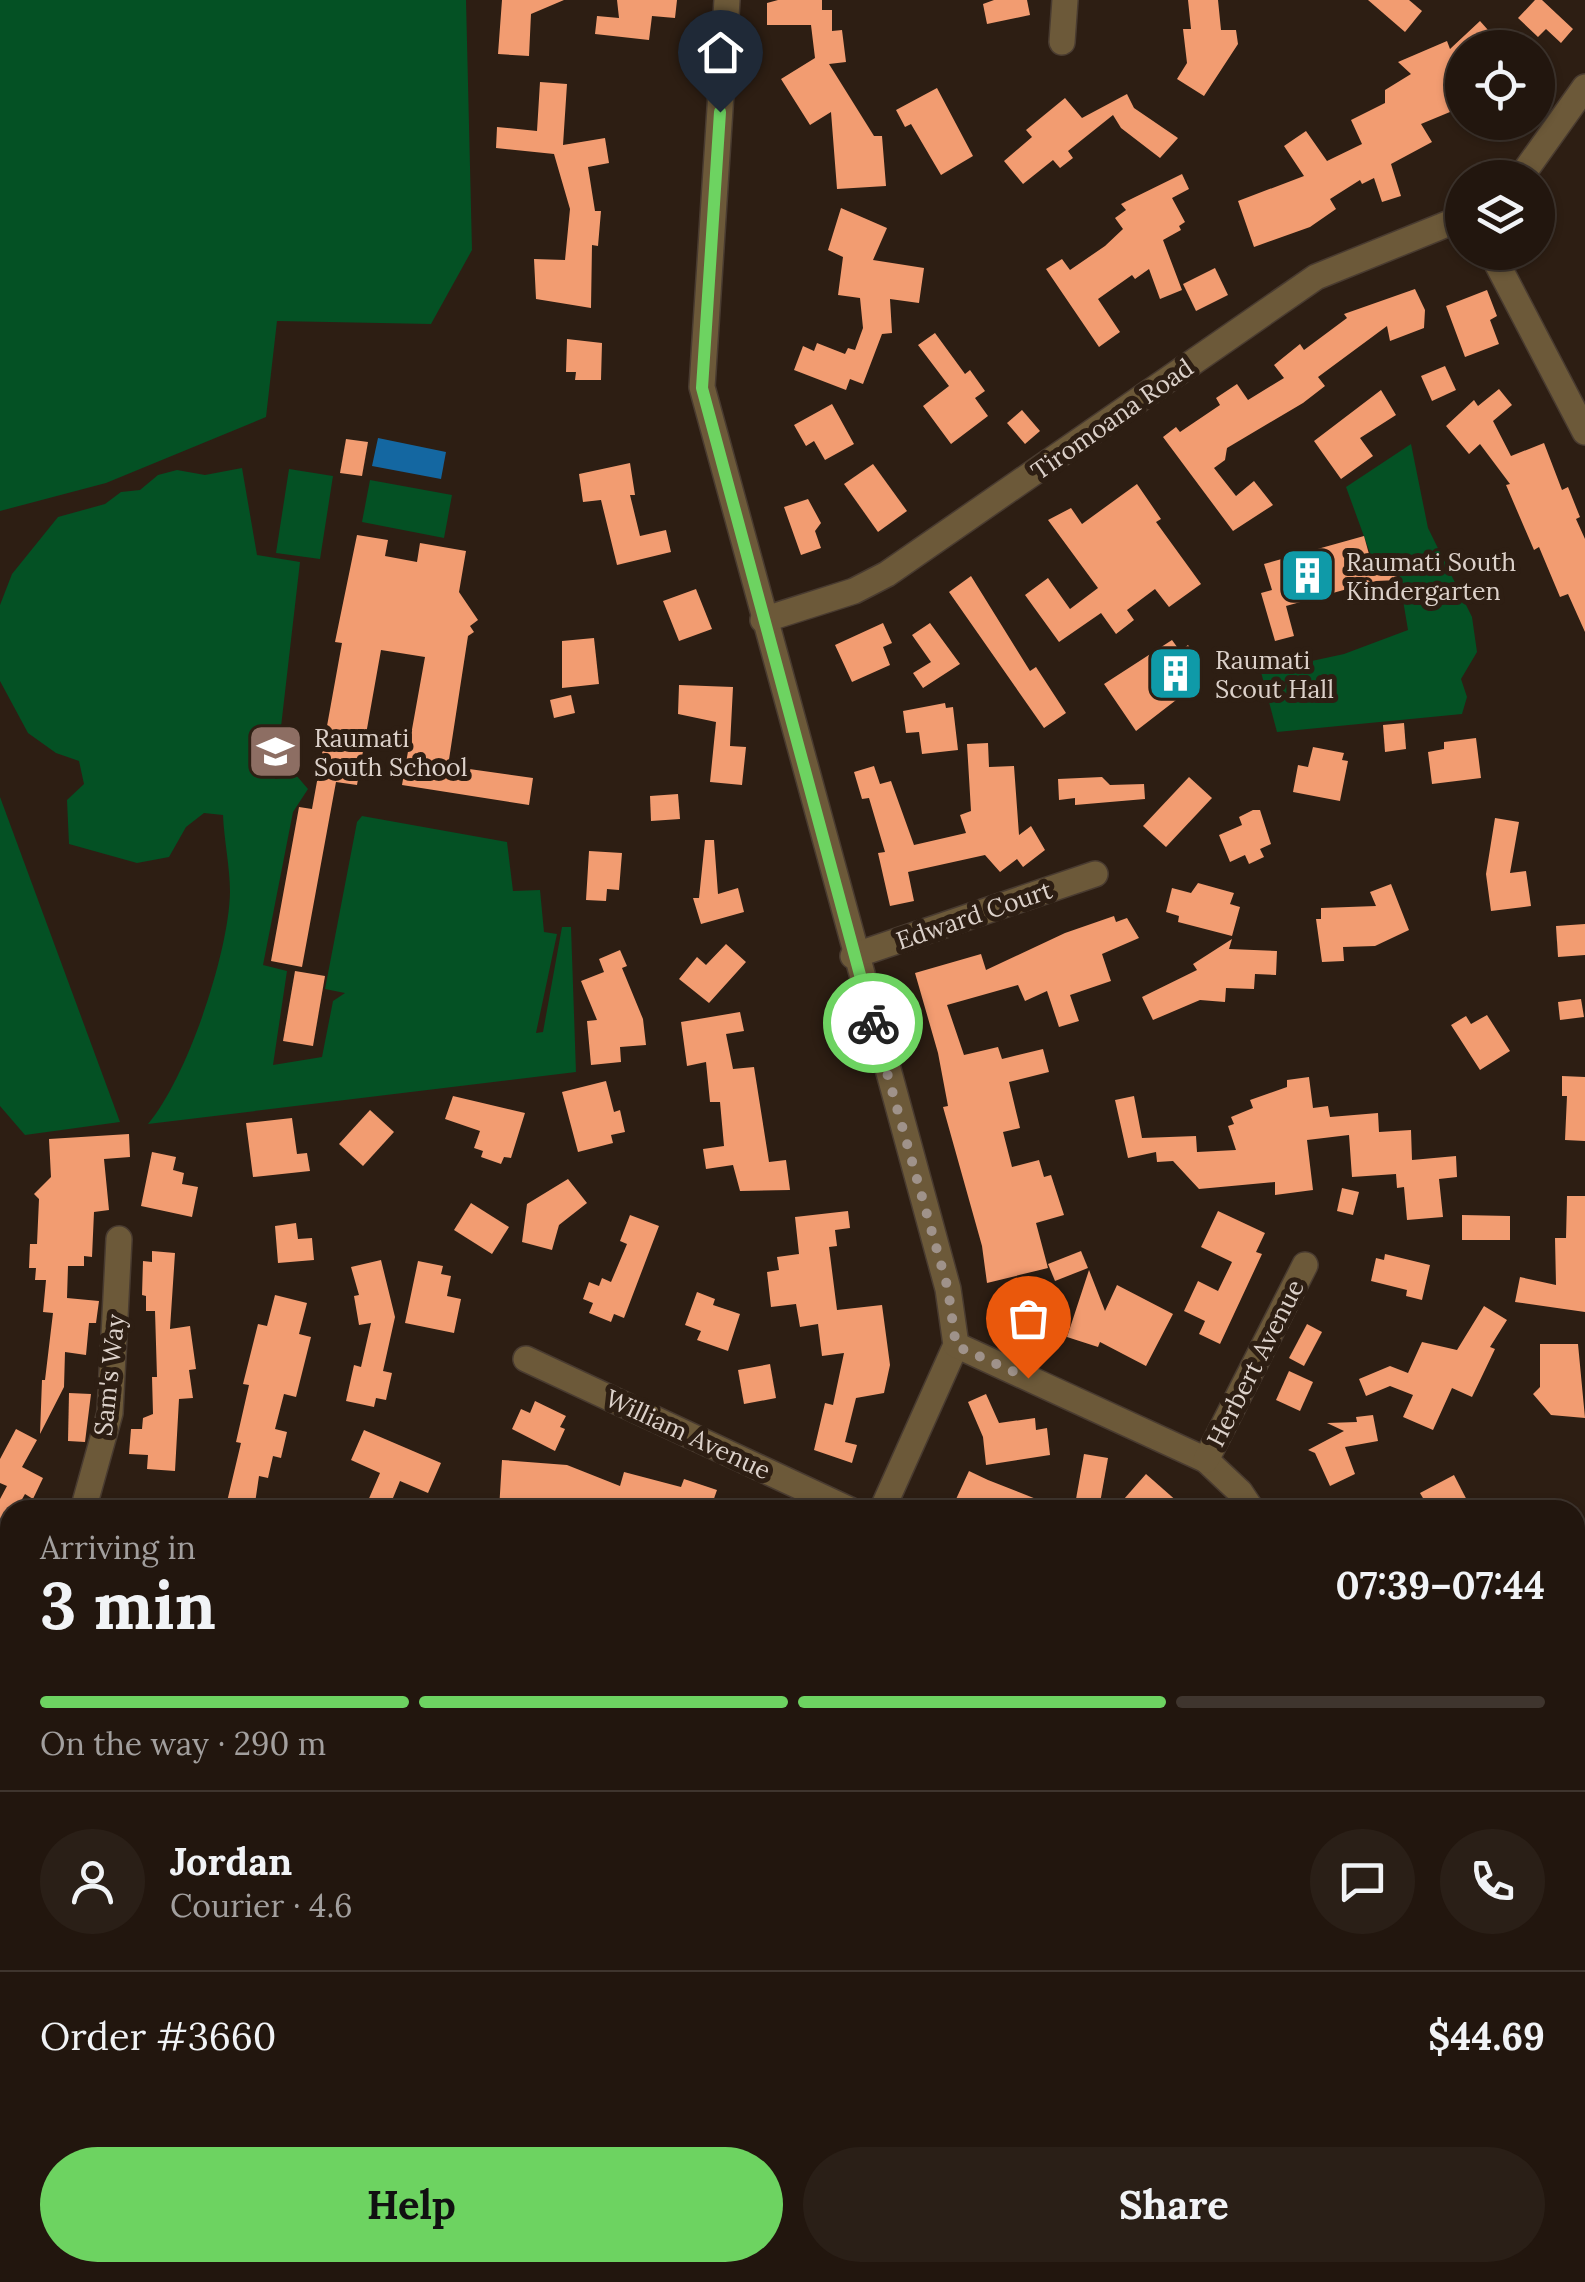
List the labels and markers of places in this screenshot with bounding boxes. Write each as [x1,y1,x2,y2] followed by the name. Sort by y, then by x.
[678,10,763,113] pin
[1277,546,1337,606] building icon: Raumati South Kindergarten
[1346,546,1516,607] place label: Raumati South Kindergarten
[1146,644,1206,704] building icon: Raumati Scout Hall
[1215,644,1334,705] place label: Raumati Scout Hall
[245,722,305,782] school or university icon: Raumati South School
[314,722,467,783] place label: Raumati South School
[986,1276,1071,1379] pin

